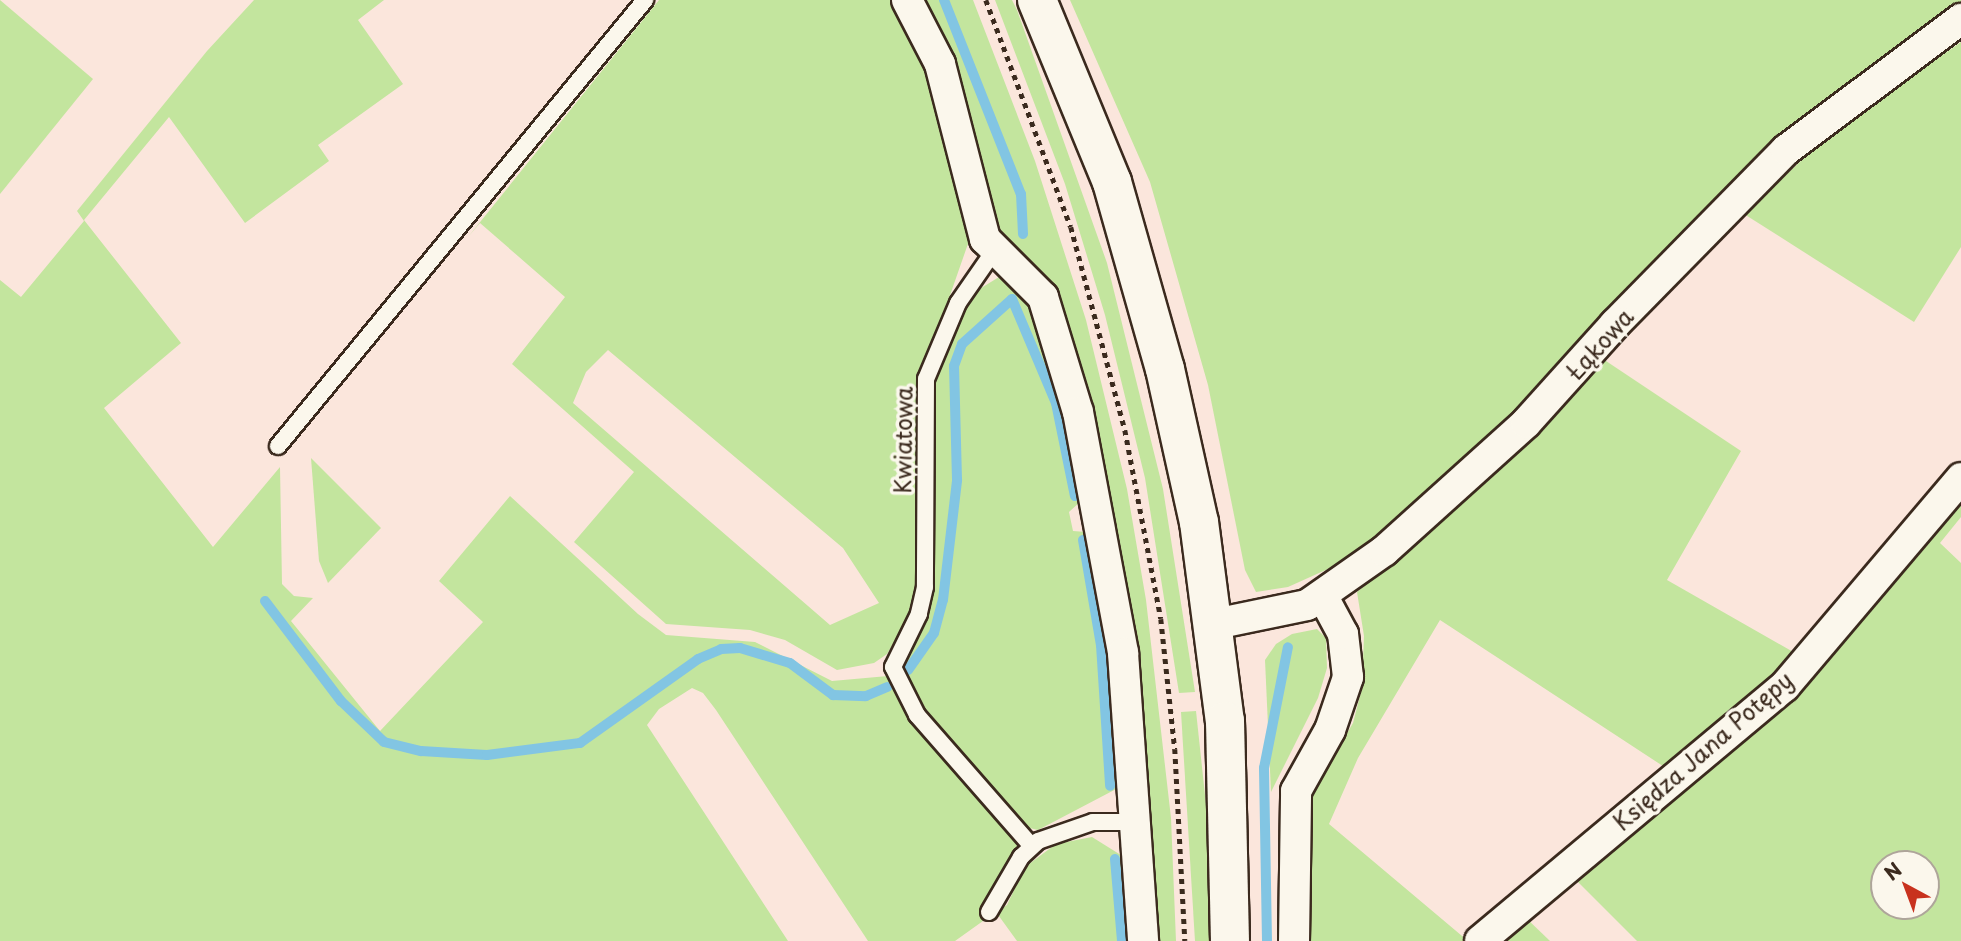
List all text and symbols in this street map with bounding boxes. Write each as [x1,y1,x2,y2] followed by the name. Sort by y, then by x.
[1561,303,1639,385] street label: Łąkowa
[888,386,918,494] street label: Kwiatowa
[1608,666,1798,836] street label: Księdza Jana Potępy
[1870,850,1940,920] north arrow
[1878,855,1907,886] text: N

